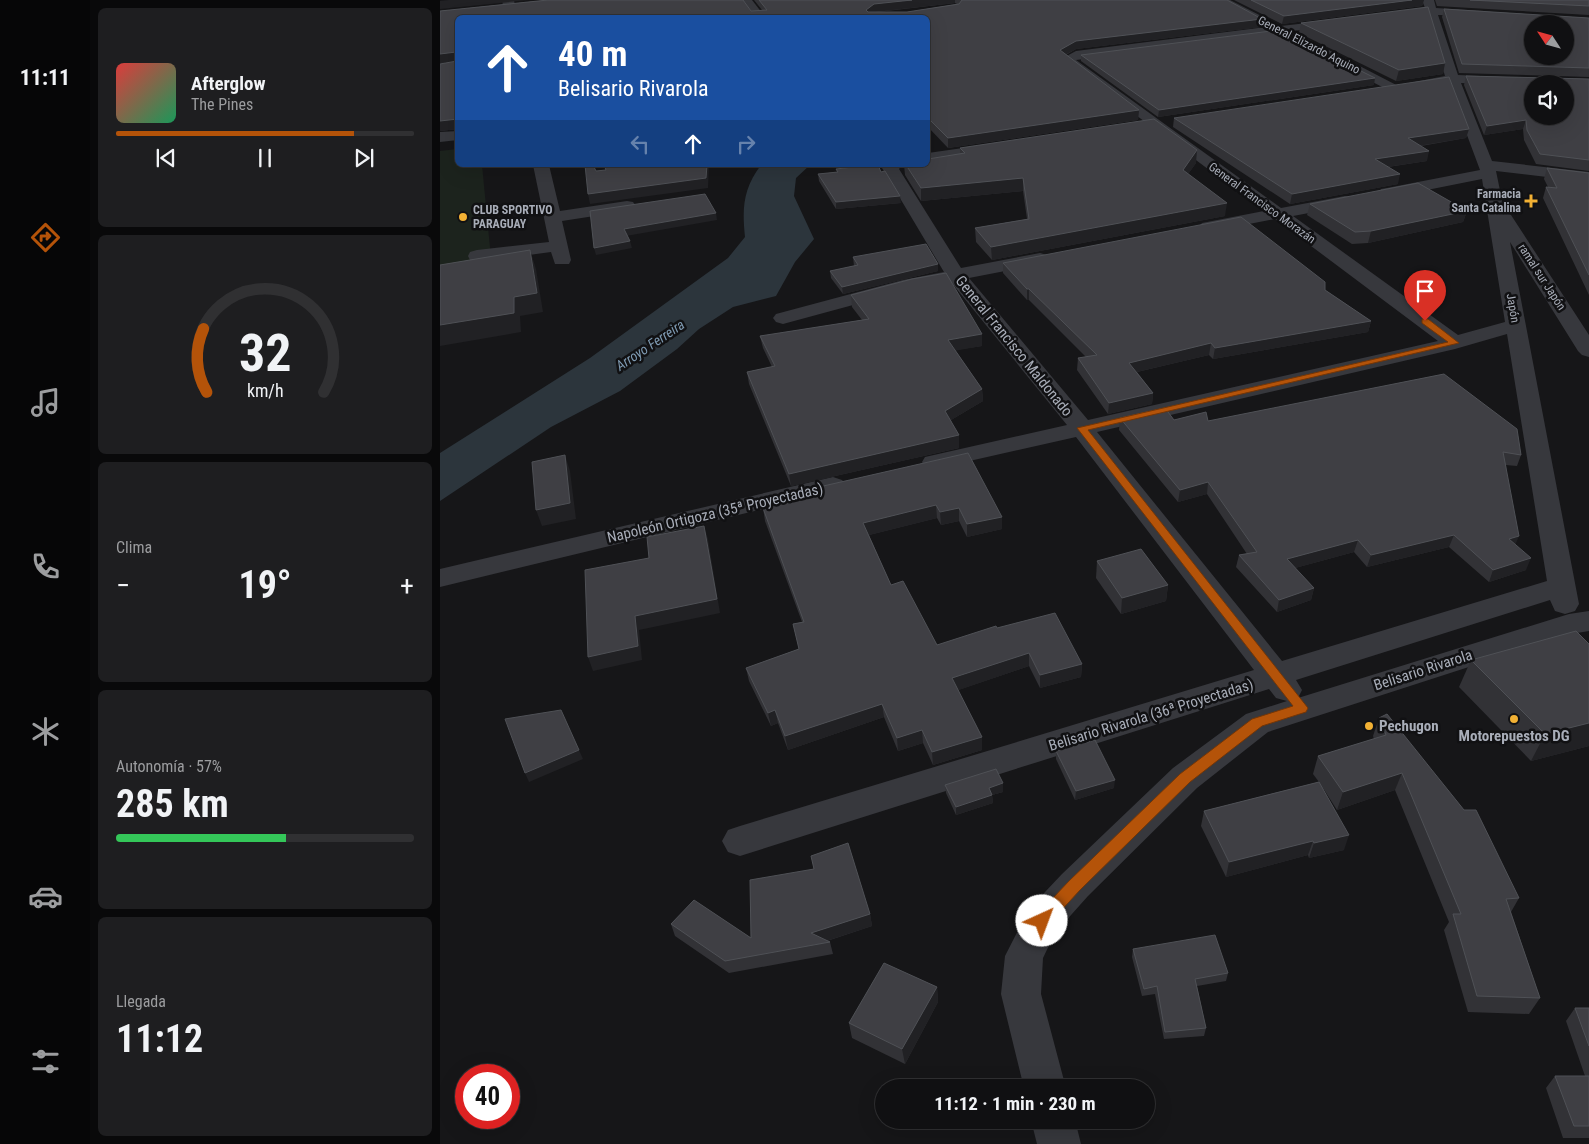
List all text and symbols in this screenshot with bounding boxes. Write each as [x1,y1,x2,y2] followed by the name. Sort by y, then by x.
[1256,13,1362,77] street label: General Elizardo Aquino
[1524,15,1574,65] north arrow
[1524,15,1574,125] map controls
[558,34,627,75] text: 40 m
[475,35,540,100] icon: ahead
[20,65,70,90] text: 11:11
[191,72,265,95] text: Afterglow
[1524,75,1574,125] button: sound
[558,76,708,101] text: Belisario Rivarola
[191,95,253,114] text: The Pines
[626,130,654,158] icon: left
[679,130,707,158] icon: ahead
[732,130,760,158] icon: right
[152,144,180,172] icon: previous
[251,144,279,172] icon: pause
[350,144,378,172] icon: next
[1206,160,1318,247] street label: General Francisco Morazán
[1451,187,1521,215] place label: Farmacia Santa Catalina
[1525,195,1537,207] marker: Farmacia Santa Catalina
[473,203,553,231] place label: CLUB SPORTIVO PARAGUAY
[457,211,469,223] marker: CLUB SPORTIVO PARAGUAY
[28,220,63,255] icon: directions
[1515,241,1569,313] street label: ramal sur Japón
[1404,270,1446,321] pin
[952,272,1076,420] street label: General Francisco Maldonado
[1411,277,1439,305] icon: arrive
[1504,292,1522,324] street label: Japón
[612,316,687,374] water label: Arroyo Ferreira
[239,323,291,384] text: 32
[247,380,283,401] text: km/h
[28,385,63,420] icon: music
[605,479,825,547] street label: Napoleón Ortigoza (35ª Proyectadas)
[116,538,152,557] text: Clima
[28,549,63,584] icon: phone
[238,563,292,607] text: 19°
[116,569,130,602] text: −
[400,569,414,602] text: +
[1371,646,1475,694] street label: Belisario Rivarola
[1046,675,1256,755] street label: Belisario Rivarola (36ª Proyectadas)
[1508,713,1520,725] marker: Motorepuestos DG
[28,714,63,749] icon: climate
[1379,717,1439,735] place label: Pechugon
[1363,720,1375,732] marker: Pechugon
[1459,727,1570,745] place label: Motorepuestos DG
[116,757,222,776] text: Autonomía · 57%
[116,782,229,826] text: 285 km
[28,879,63,914] icon: car
[1015,894,1067,946] position arrow
[116,992,166,1011] text: Llegada
[116,1017,203,1061] text: 11:12
[28,1044,63,1079] icon: filters
[455,1064,520,1129] speed limit sign: 40
[934,1092,1096,1115] text: 11:12 · 1 min · 230 m

